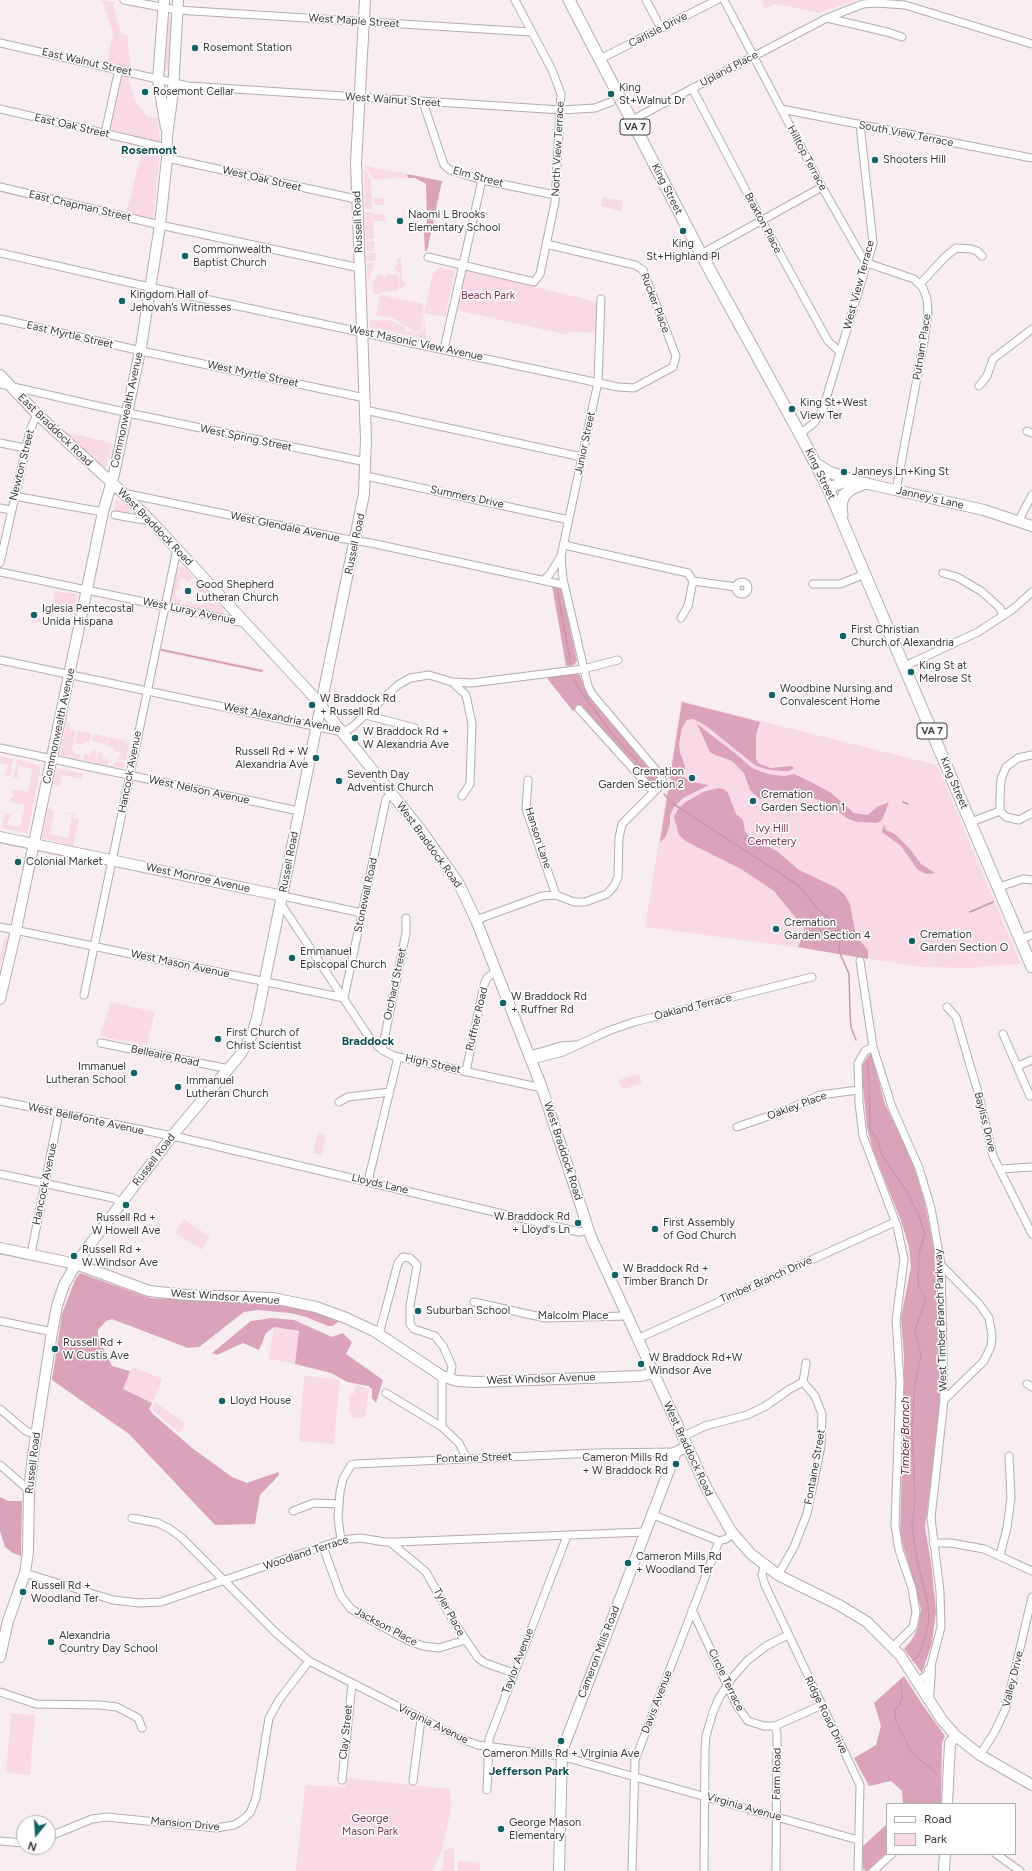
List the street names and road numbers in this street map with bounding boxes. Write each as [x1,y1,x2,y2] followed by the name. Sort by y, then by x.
[627,10,689,50] street label: Carlisle Drive
[308,11,400,31] street label: West Maple Street
[41,45,133,79] street label: East Walnut Street
[698,48,760,90] street label: Upland Place
[345,90,441,110] street label: West Walnut Street
[549,101,567,197] street label: North View Terrace
[33,111,111,141] street label: East Oak Street
[858,118,954,150] street label: South View Terrace
[620,119,650,135] road number: VA 7
[784,123,830,193] street label: Hilltop Terrace
[649,161,685,217] street label: King Street
[221,163,303,195] street label: West Oak Street
[451,164,505,190] street label: Elm Street
[27,188,133,224] street label: East Chapman Street
[741,190,785,256] street label: Braxton Place
[350,191,366,253] street label: Russell Road
[841,239,877,331] street label: West View Terrace
[638,271,672,335] street label: Rucker Place
[910,313,934,381] street label: Putnam Place
[25,319,115,351] street label: East Myrtle Street
[348,322,484,364] street label: West Masonic View Avenue
[108,351,146,469] street label: Commonwealth Avenue
[206,358,300,390] street label: West Myrtle Street
[15,391,95,469] street label: East Braddock Road
[572,410,598,476] street label: Junior Street
[199,422,293,454] street label: West Spring Street
[7,428,37,502] street label: Newton Street
[802,446,838,502] street label: King Street
[429,483,505,511] street label: Summers Drive
[895,484,965,512] street label: Janney's Lane
[115,485,195,569] street label: West Braddock Road
[229,509,341,545] street label: West Glendale Avenue
[342,512,368,576] street label: Russell Road
[141,595,237,627] street label: West Luray Avenue
[40,667,78,785] street label: Commonwealth Avenue
[222,700,342,736] street label: West Alexandria Avenue
[917,723,947,739] road number: VA 7
[116,730,144,814] street label: Hancock Avenue
[937,755,971,811] street label: King Street
[147,773,251,807] street label: West Nelson Avenue
[393,800,465,890] street label: West Braddock Road
[522,806,554,870] street label: Hanson Lane
[277,830,301,894] street label: Russell Road
[352,856,380,934] street label: Stonewall Road
[145,861,251,895] street label: West Monroe Avenue
[129,947,231,981] street label: West Mason Avenue
[381,947,409,1021] street label: Orchard Street
[463,986,491,1052] street label: Ruffner Road
[653,991,733,1023] street label: Oakland Terrace
[130,1042,200,1070] street label: Belleaire Road
[404,1052,462,1076] street label: High Street
[765,1089,829,1123] street label: Oakley Place
[971,1091,999,1153] street label: Bayliss Drive
[27,1100,145,1138] street label: West Bellefonte Avenue
[541,1100,585,1202] street label: West Braddock Road
[130,1131,178,1189] street label: Russell Road
[30,1142,60,1226] street label: Hancock Avenue
[350,1171,410,1197] street label: Lloyds Lane
[932,1248,950,1392] street label: West Timber Branch Parkway
[718,1254,814,1306] street label: Timber Branch Drive
[170,1287,280,1307] street label: West Windsor Avenue
[538,1309,608,1323] street label: Malcolm Place
[486,1371,596,1387] street label: West Windsor Avenue
[660,1400,716,1498] street label: West Braddock Road
[802,1428,828,1506] street label: Fontaine Street
[23,1431,43,1495] street label: Russell Road
[436,1450,512,1466] street label: Fontaine Street
[262,1533,350,1573] street label: Woodland Terrace
[430,1586,468,1638] street label: Tyler Place
[575,1604,623,1700] street label: Cameron Mills Road
[352,1605,420,1649] street label: Jackson Place
[499,1626,537,1696] street label: Taylor Avenue
[705,1647,747,1713] street label: Circle Terrace
[1000,1650,1026,1708] street label: Valley Drive
[639,1669,675,1735] street label: Davis Avenue
[802,1674,850,1756] street label: Ridge Road Drive
[395,1701,471,1747] street label: Virginia Avenue
[337,1704,355,1760] street label: Clay Street
[770,1748,784,1800] street label: Farm Road
[705,1790,783,1824] street label: Virginia Avenue
[150,1814,220,1834] street label: Mansion Drive

